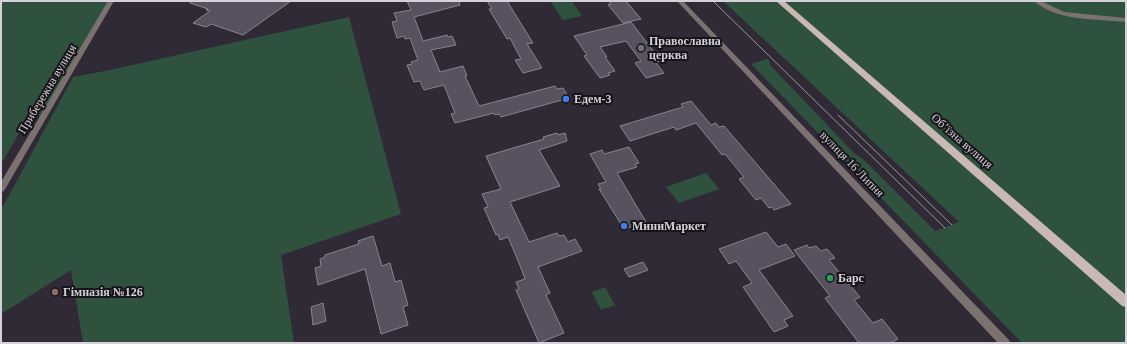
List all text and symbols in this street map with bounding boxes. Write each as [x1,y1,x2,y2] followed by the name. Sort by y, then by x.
[649,34,721,62] place label: Православна церква
[15,41,79,136] street label: Прибережна вулиця
[636,43,646,53] marker: Православна церква
[574,92,612,106] place label: Едем-3
[561,94,571,104] marker: Едем-3
[928,111,996,172] street label: Обʼїзна вулиця
[817,128,887,200] street label: вулиця 16 Липня
[632,219,706,233] place label: МиниМаркет
[619,221,629,231] marker: МиниМаркет
[838,271,865,285] place label: Барс
[825,273,835,283] marker: Барс
[63,285,143,299] place label: Гімназія №126
[50,287,60,297] marker: Гімназія №126

